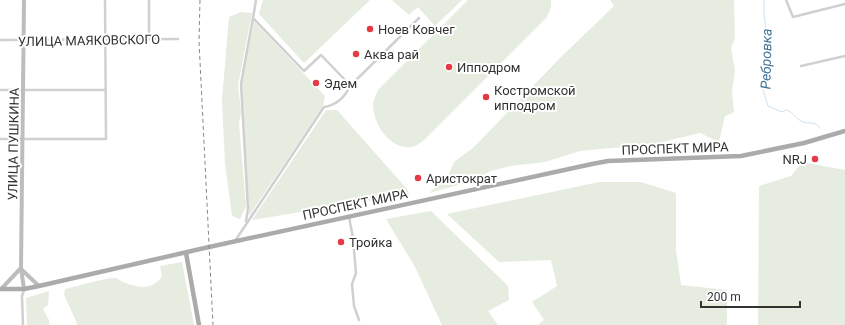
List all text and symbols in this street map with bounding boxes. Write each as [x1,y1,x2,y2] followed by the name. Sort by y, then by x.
[378,22,455,37] place label: Ноев Ковчег
[365,24,375,34] marker: Ноев Ковчег
[757,28,775,90] water label: Ребровка
[18,32,160,49] street label: УЛИЦА МАЯКОВСКОГО
[364,47,419,62] place label: Аква рай
[351,49,361,59] marker: Аква рай
[457,60,520,75] place label: Ипподром
[444,62,454,72] marker: Ипподром
[324,76,357,91] place label: Эдем
[311,78,321,88] marker: Эдем
[494,83,576,113] place label: Костромской ипподром
[5,87,22,201] street label: УЛИЦА ПУШКИНА
[481,92,491,102] marker: Костромской ипподром
[621,139,729,158] street label: ПРОСПЕКТ МИРА
[783,152,807,167] place label: NRJ
[810,154,820,164] marker: NRJ
[426,171,497,186] place label: Аристократ
[413,173,423,183] marker: Аристократ
[301,186,410,223] street label: ПРОСПЕКТ МИРА
[349,235,392,250] place label: Тройка
[336,237,346,247] marker: Тройка
[701,283,800,309] scale bar
[707,290,741,304] text: 200 m

